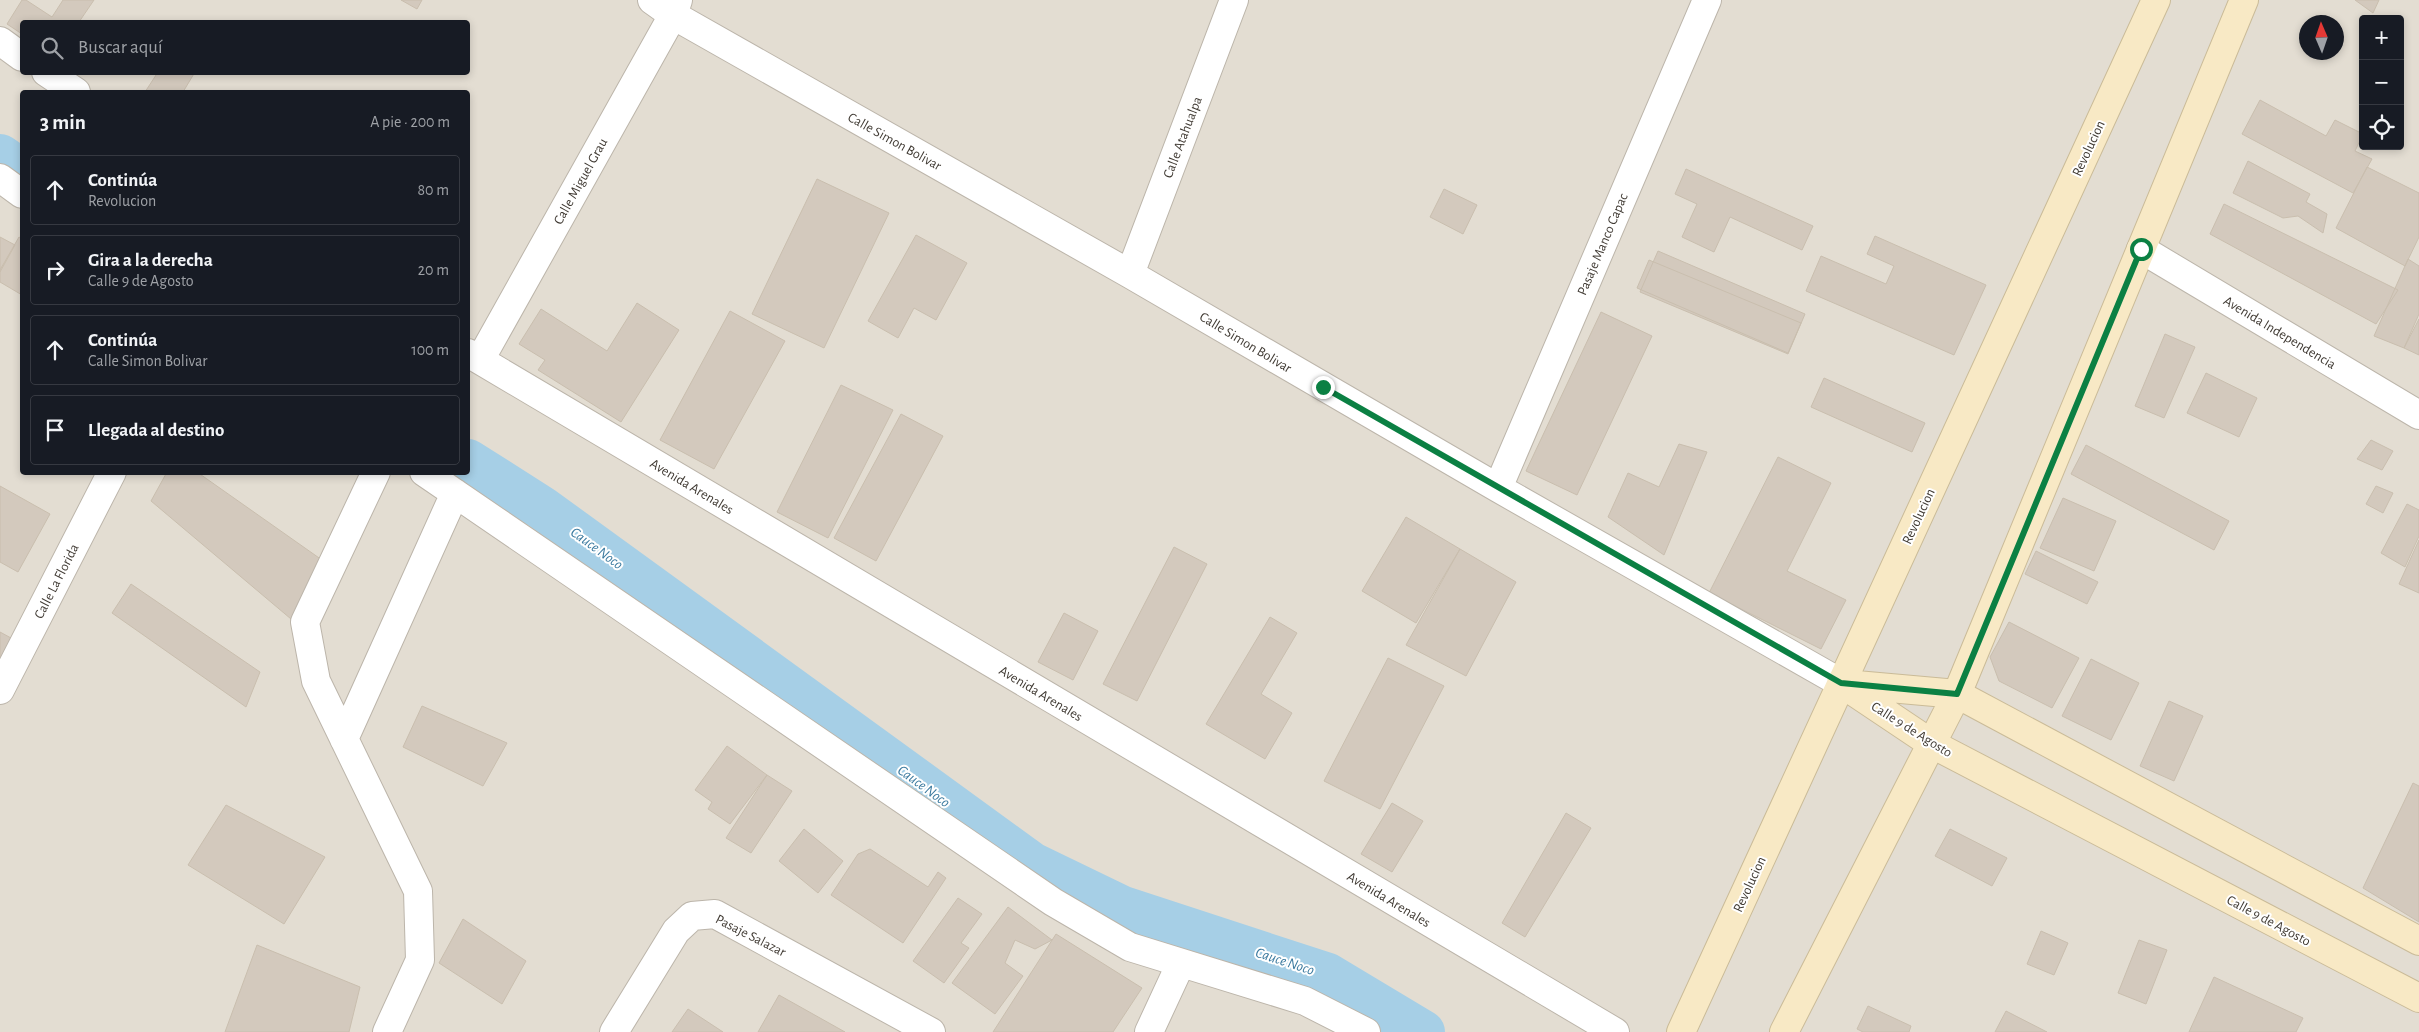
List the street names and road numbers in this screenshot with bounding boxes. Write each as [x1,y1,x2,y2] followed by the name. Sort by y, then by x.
[1161,94,1205,180] street label: Calle Atahualpa
[845,110,944,174] street label: Calle Simon Bolivar
[2070,118,2108,178] street label: Revolucion
[551,136,610,227] street label: Calle Miguel Grau
[1575,191,1631,297] street label: Pasaje Manco Capac
[2221,294,2338,372] street label: Avenida Independencia
[1197,310,1294,376] street label: Calle Simon Bolivar
[647,457,736,517] street label: Avenida Arenales
[1900,486,1938,546] street label: Revolucion
[32,541,82,621] street label: Calle La Florida
[996,664,1085,724] street label: Avenida Arenales
[1869,699,1954,760] street label: Calle 9 de Agosto
[1731,854,1769,914] street label: Revolucion
[1344,870,1433,930] street label: Avenida Arenales
[2224,893,2313,949] street label: Calle 9 de Agosto
[713,912,788,960] street label: Pasaje Salazar

